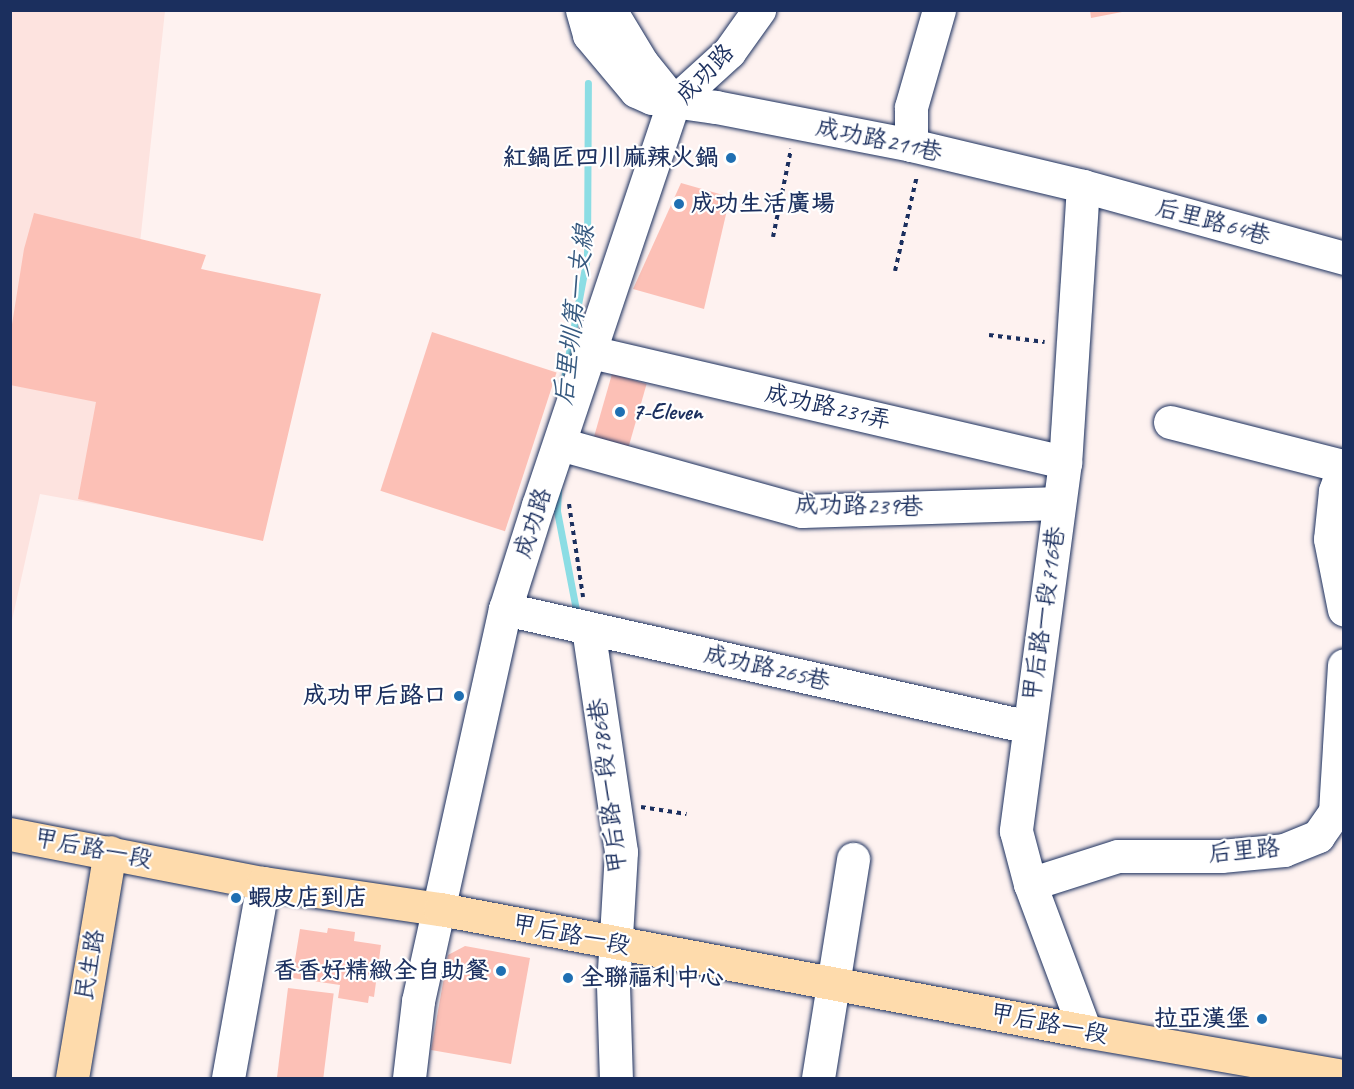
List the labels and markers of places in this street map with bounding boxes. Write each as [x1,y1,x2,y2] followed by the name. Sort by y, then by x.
[503,144,719,172] place label: 紅鍋匠四川麻辣火鍋
[724,151,738,165] marker: 紅鍋匠四川麻辣火鍋
[691,190,835,218] place label: 成功生活廣場
[672,197,686,211] marker: 成功生活廣場
[632,398,703,426] place label: 7-Eleven
[613,405,627,419] marker: 7-Eleven
[303,682,447,710] place label: 成功甲后路口
[452,689,466,703] marker: 成功甲后路口
[248,884,368,912] place label: 蝦皮店到店
[229,891,243,905] marker: 蝦皮店到店
[273,957,489,985] place label: 香香好精緻全自助餐
[494,964,508,978] marker: 香香好精緻全自助餐
[580,964,724,992] place label: 全聯福利中心
[561,971,575,985] marker: 全聯福利中心
[1154,1005,1250,1033] place label: 拉亞漢堡
[1255,1012,1269,1026] marker: 拉亞漢堡

